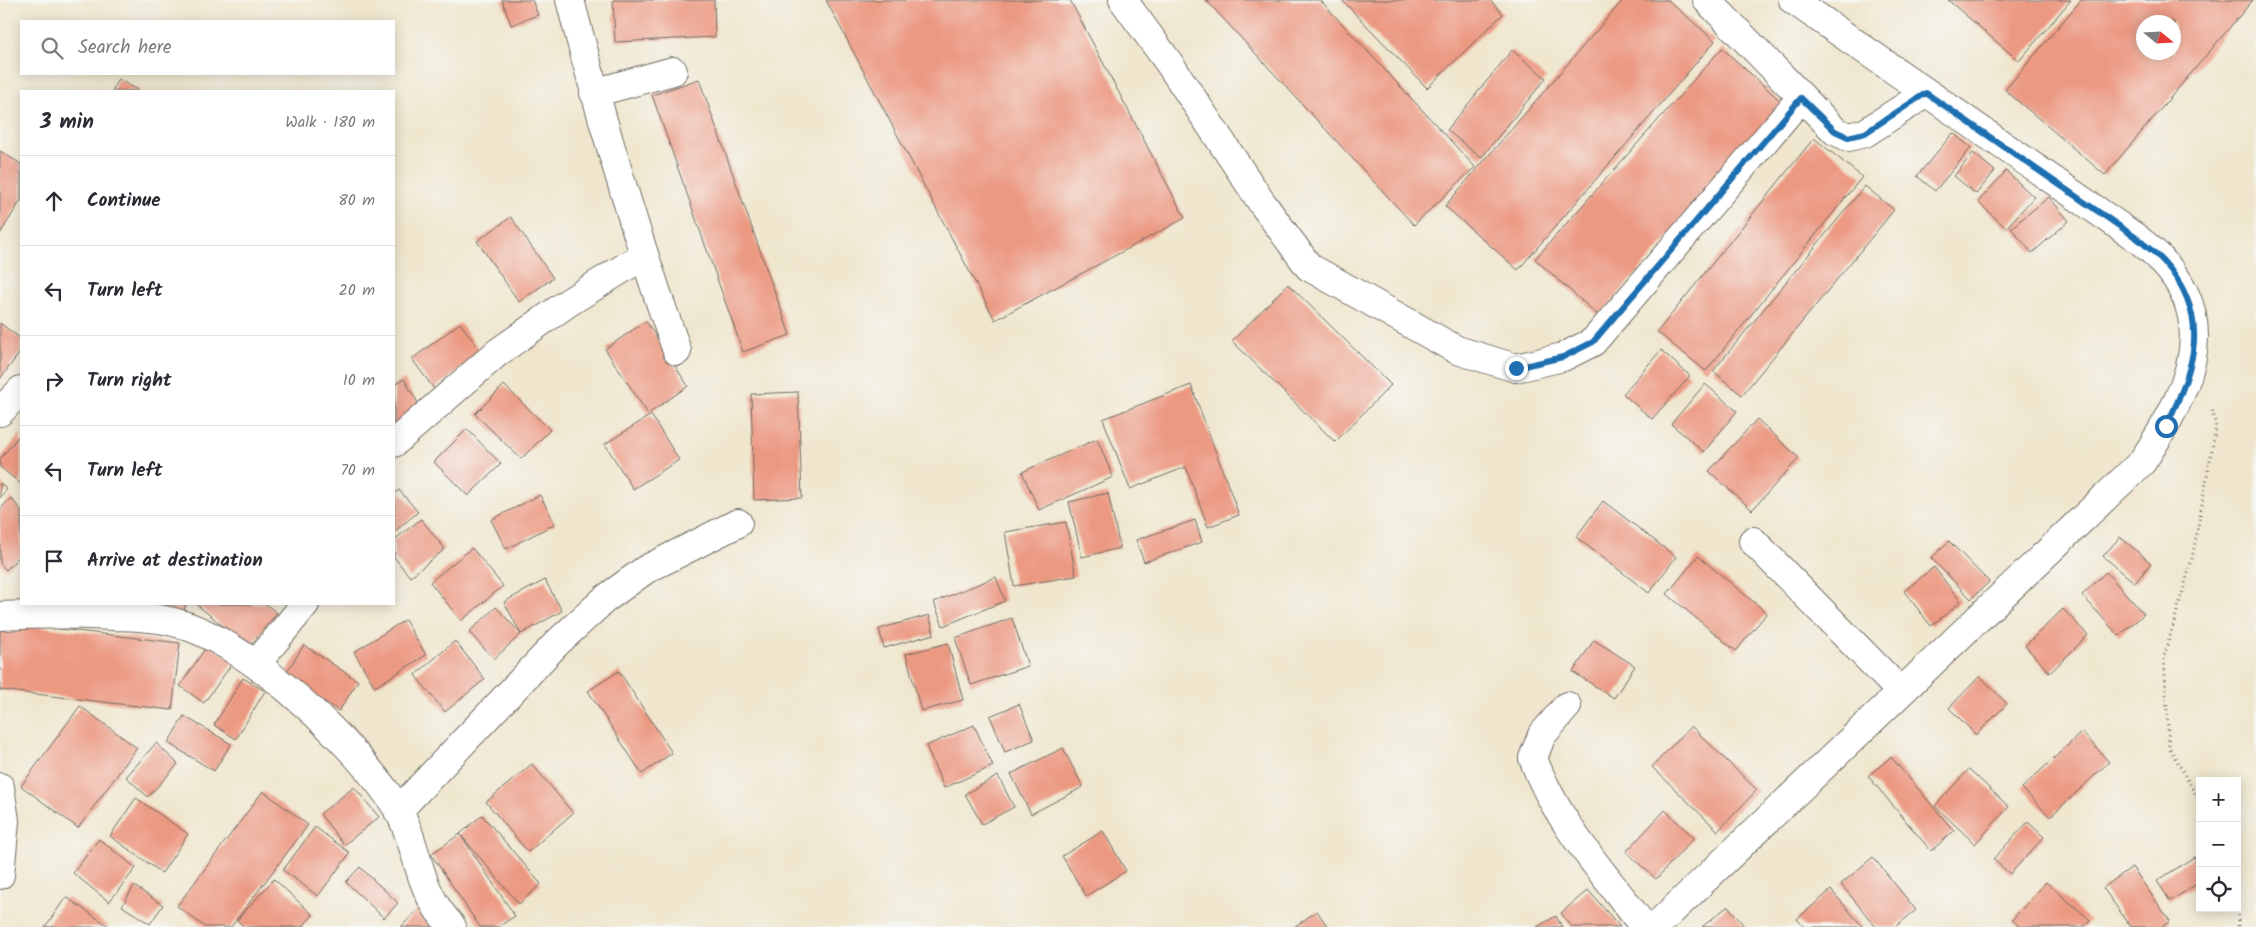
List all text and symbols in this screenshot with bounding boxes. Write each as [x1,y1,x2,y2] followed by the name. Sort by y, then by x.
[2136,15,2181,60] north arrow
[20,20,395,75] search box
[78,33,172,63] text: Search here
[38,34,66,62] icon: search
[40,106,94,139] text: 3 min
[285,110,375,135] text: Walk · 180 m
[87,186,160,216] text: Continue
[40,187,68,215] icon: ahead
[338,188,375,213] text: 80 m
[87,276,162,306] text: Turn left
[40,277,68,305] icon: left
[339,278,375,303] text: 20 m
[1505,357,1528,380] route end
[87,366,172,396] text: Turn right
[40,367,68,395] icon: right
[343,368,375,393] text: 10 m
[2155,415,2178,438] route start
[87,456,162,486] text: Turn left
[40,457,68,485] icon: left
[340,458,375,483] text: 70 m
[87,546,263,576] text: Arrive at destination
[40,547,68,575] icon: arrive
[2196,777,2241,912] map controls
[2196,777,2241,822] button: +
[2196,822,2241,867] button: −
[2196,867,2241,912] button: locate

